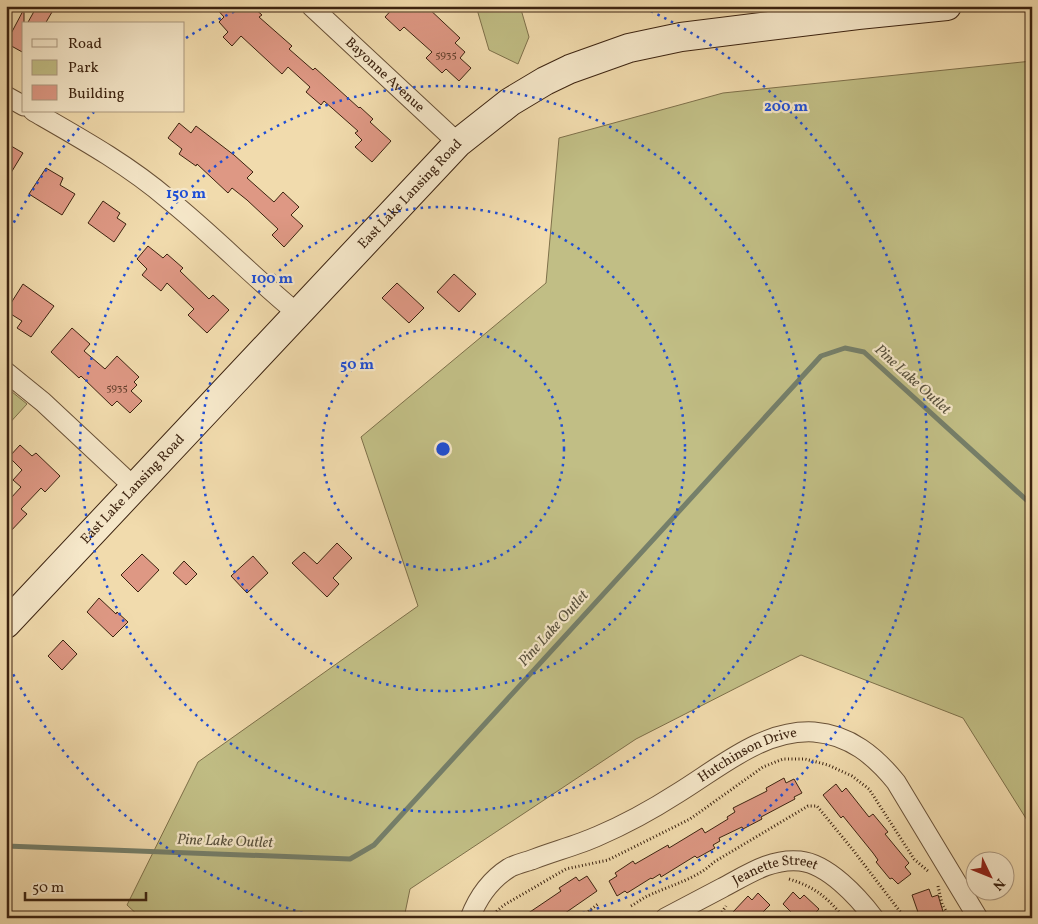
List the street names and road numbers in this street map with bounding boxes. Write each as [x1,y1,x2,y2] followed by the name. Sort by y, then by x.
[341,33,429,117] street label: Bayonne Avenue
[354,135,466,253] street label: East Lake Lansing Road
[76,430,189,548] street label: East Lake Lansing Road
[694,723,798,787] street label: Hutchinson Drive
[729,851,821,890] street label: Jeanette Street

